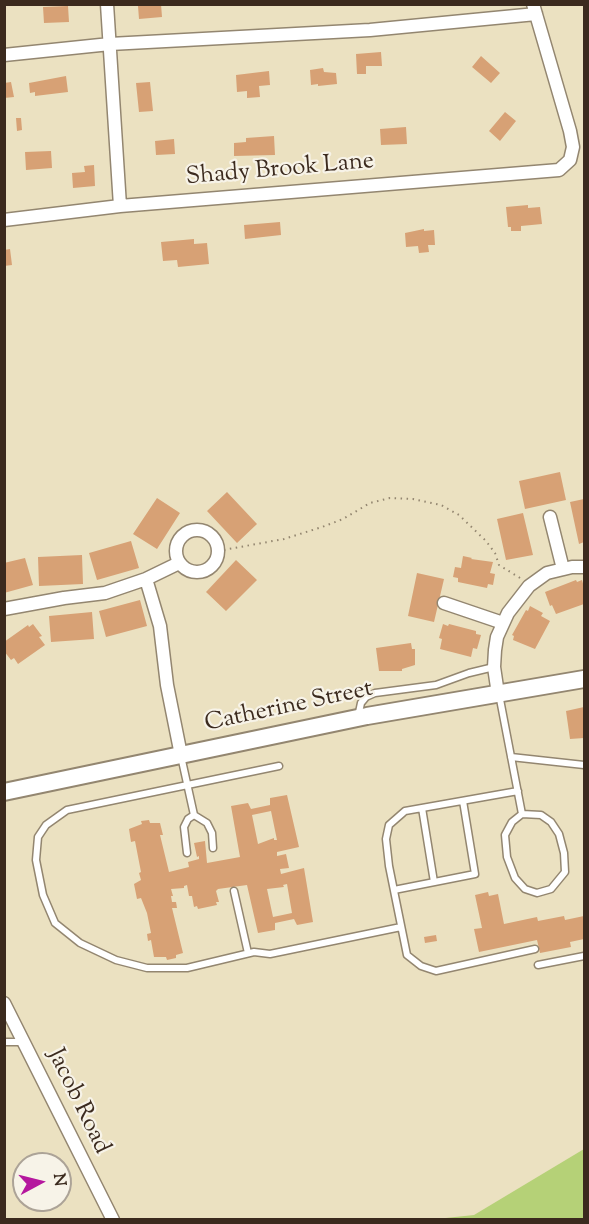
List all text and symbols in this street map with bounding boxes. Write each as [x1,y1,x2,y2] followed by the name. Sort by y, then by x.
[185,148,375,194] street label: Shady Brook Lane
[202,676,376,740] street label: Catherine Street
[39,1045,115,1159] street label: Jacob Road
[12,1152,72,1212] north arrow
[46,1172,71,1188] text: N

